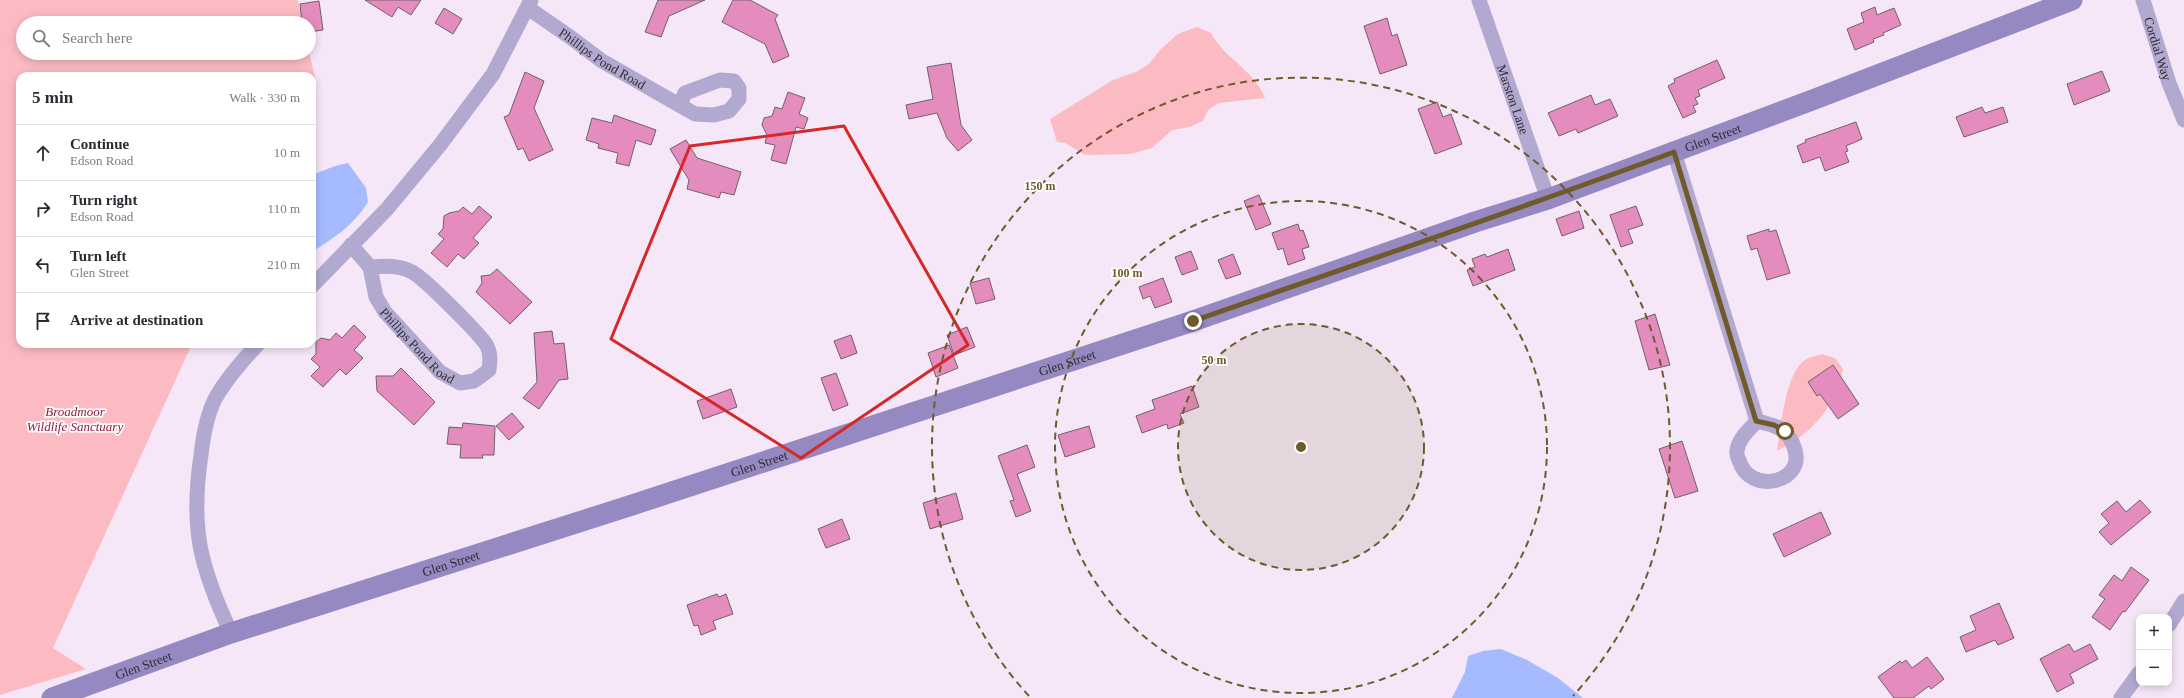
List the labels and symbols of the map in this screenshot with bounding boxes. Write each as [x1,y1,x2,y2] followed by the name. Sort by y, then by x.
[2141,15,2175,83] street label: Cordial Way
[556,25,649,93] street label: Phillips Pond Road
[1494,63,1532,136] street label: Marston Lane
[1683,120,1743,155] street label: Glen Street
[1025,179,1056,193] text: 150 m
[1112,266,1143,280] text: 100 m
[377,305,458,387] street label: Phillips Pond Road
[1184,312,1202,330] route end
[1037,346,1098,379] street label: Glen Street
[1202,353,1227,367] text: 50 m
[27,404,123,434] park label: Broadmoor Wildlife Sanctuary
[1776,422,1794,440] route start
[1294,440,1308,454] centre of rings
[729,447,790,480] street label: Glen Street
[420,547,482,579] street label: Glen Street
[113,648,174,682] street label: Glen Street

